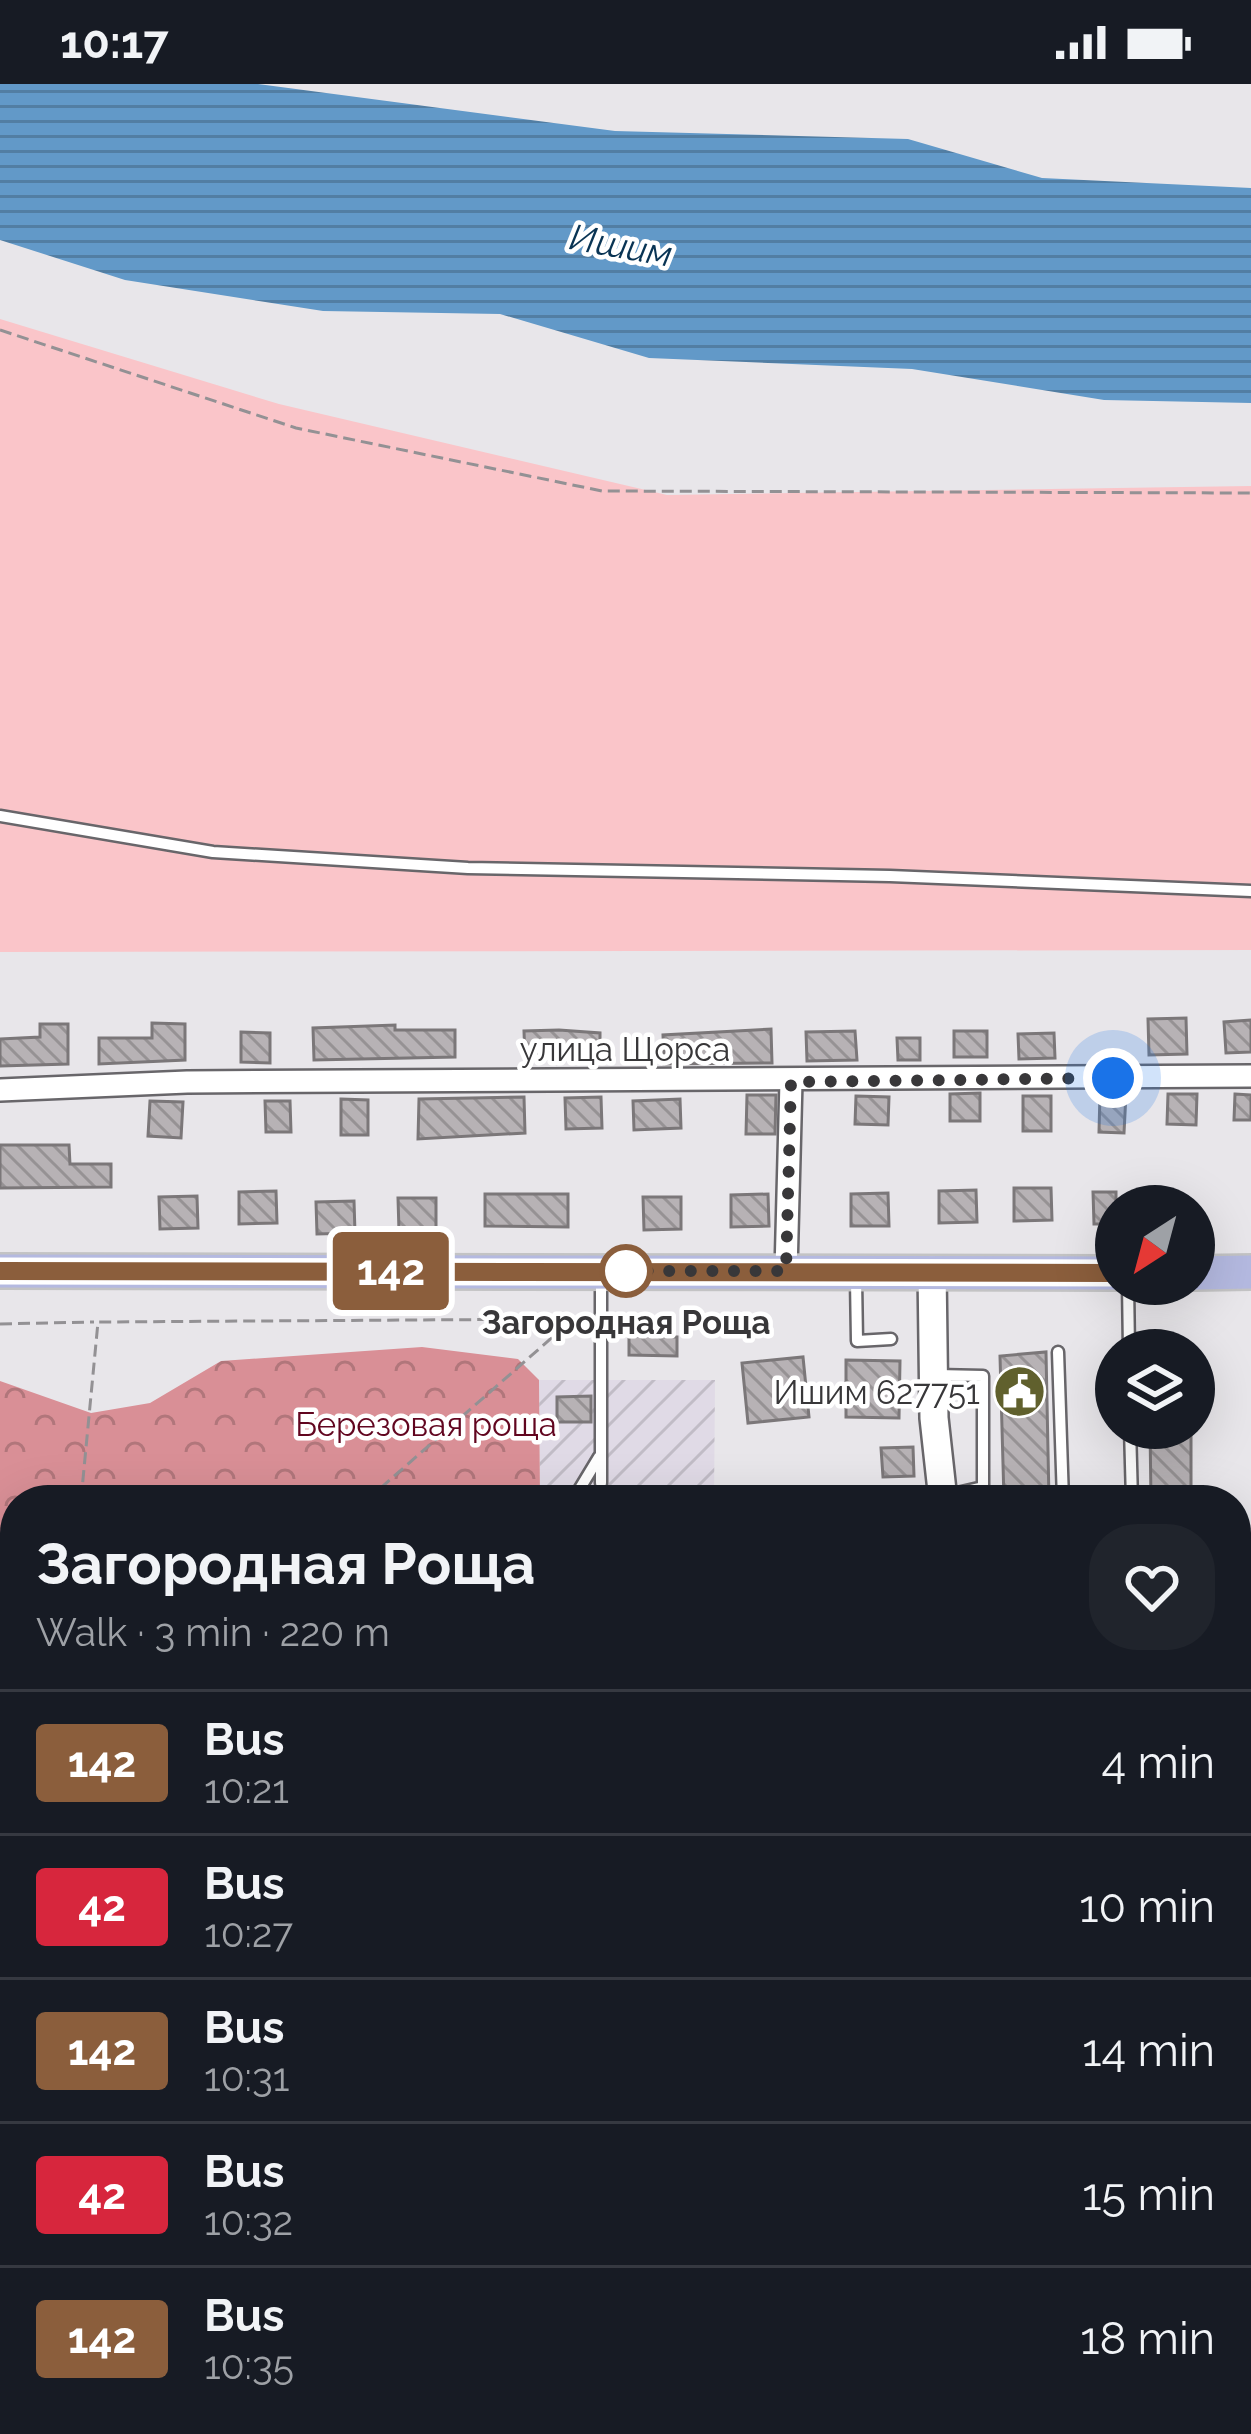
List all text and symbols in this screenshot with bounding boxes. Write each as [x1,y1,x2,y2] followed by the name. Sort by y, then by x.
[60,16,168,69] text: 10:17
[567,215,676,275] water label: Ишим
[520,1030,730,1069] street label: улица Щорса
[1083,1048,1143,1108] your location
[1095,1185,1215,1305] north arrow
[1095,1185,1215,1449] map controls
[322,1232,460,1310] line badge: 142
[357,1246,425,1295] text: 142
[601,1246,651,1296] marker: Загородная Роща
[481,1303,771,1342] place label: Загородная Роща
[1095,1329,1215,1449] button: layers
[991,1364,1047,1420] public building icon: Ишим 627751
[773,1373,980,1412] place label: Ишим 627751
[295,1405,557,1444] park label: Березовая роща
[1089,1524,1215,1650] button: heart
[36,1530,535,1597] text: Загородная Роща
[36,1609,390,1655] text: Walk · 3 min · 220 m
[204,1713,285,1766] text: Bus
[1102,1736,1215,1789] text: 4 min
[68,1738,136,1787] text: 142
[204,1766,289,1812] text: 10:21
[204,1857,285,1910] text: Bus
[1079,1880,1215,1933] text: 10 min
[78,1882,126,1931] text: 42
[204,1910,293,1956] text: 10:27
[204,2001,285,2054] text: Bus
[1082,2024,1215,2077] text: 14 min
[68,2026,136,2075] text: 142
[204,2054,289,2100] text: 10:31
[204,2145,285,2198] text: Bus
[1082,2168,1215,2221] text: 15 min
[78,2170,126,2219] text: 42
[204,2198,293,2244] text: 10:32
[204,2289,285,2342] text: Bus
[1080,2312,1215,2365] text: 18 min
[68,2314,136,2363] text: 142
[204,2342,294,2388] text: 10:35

